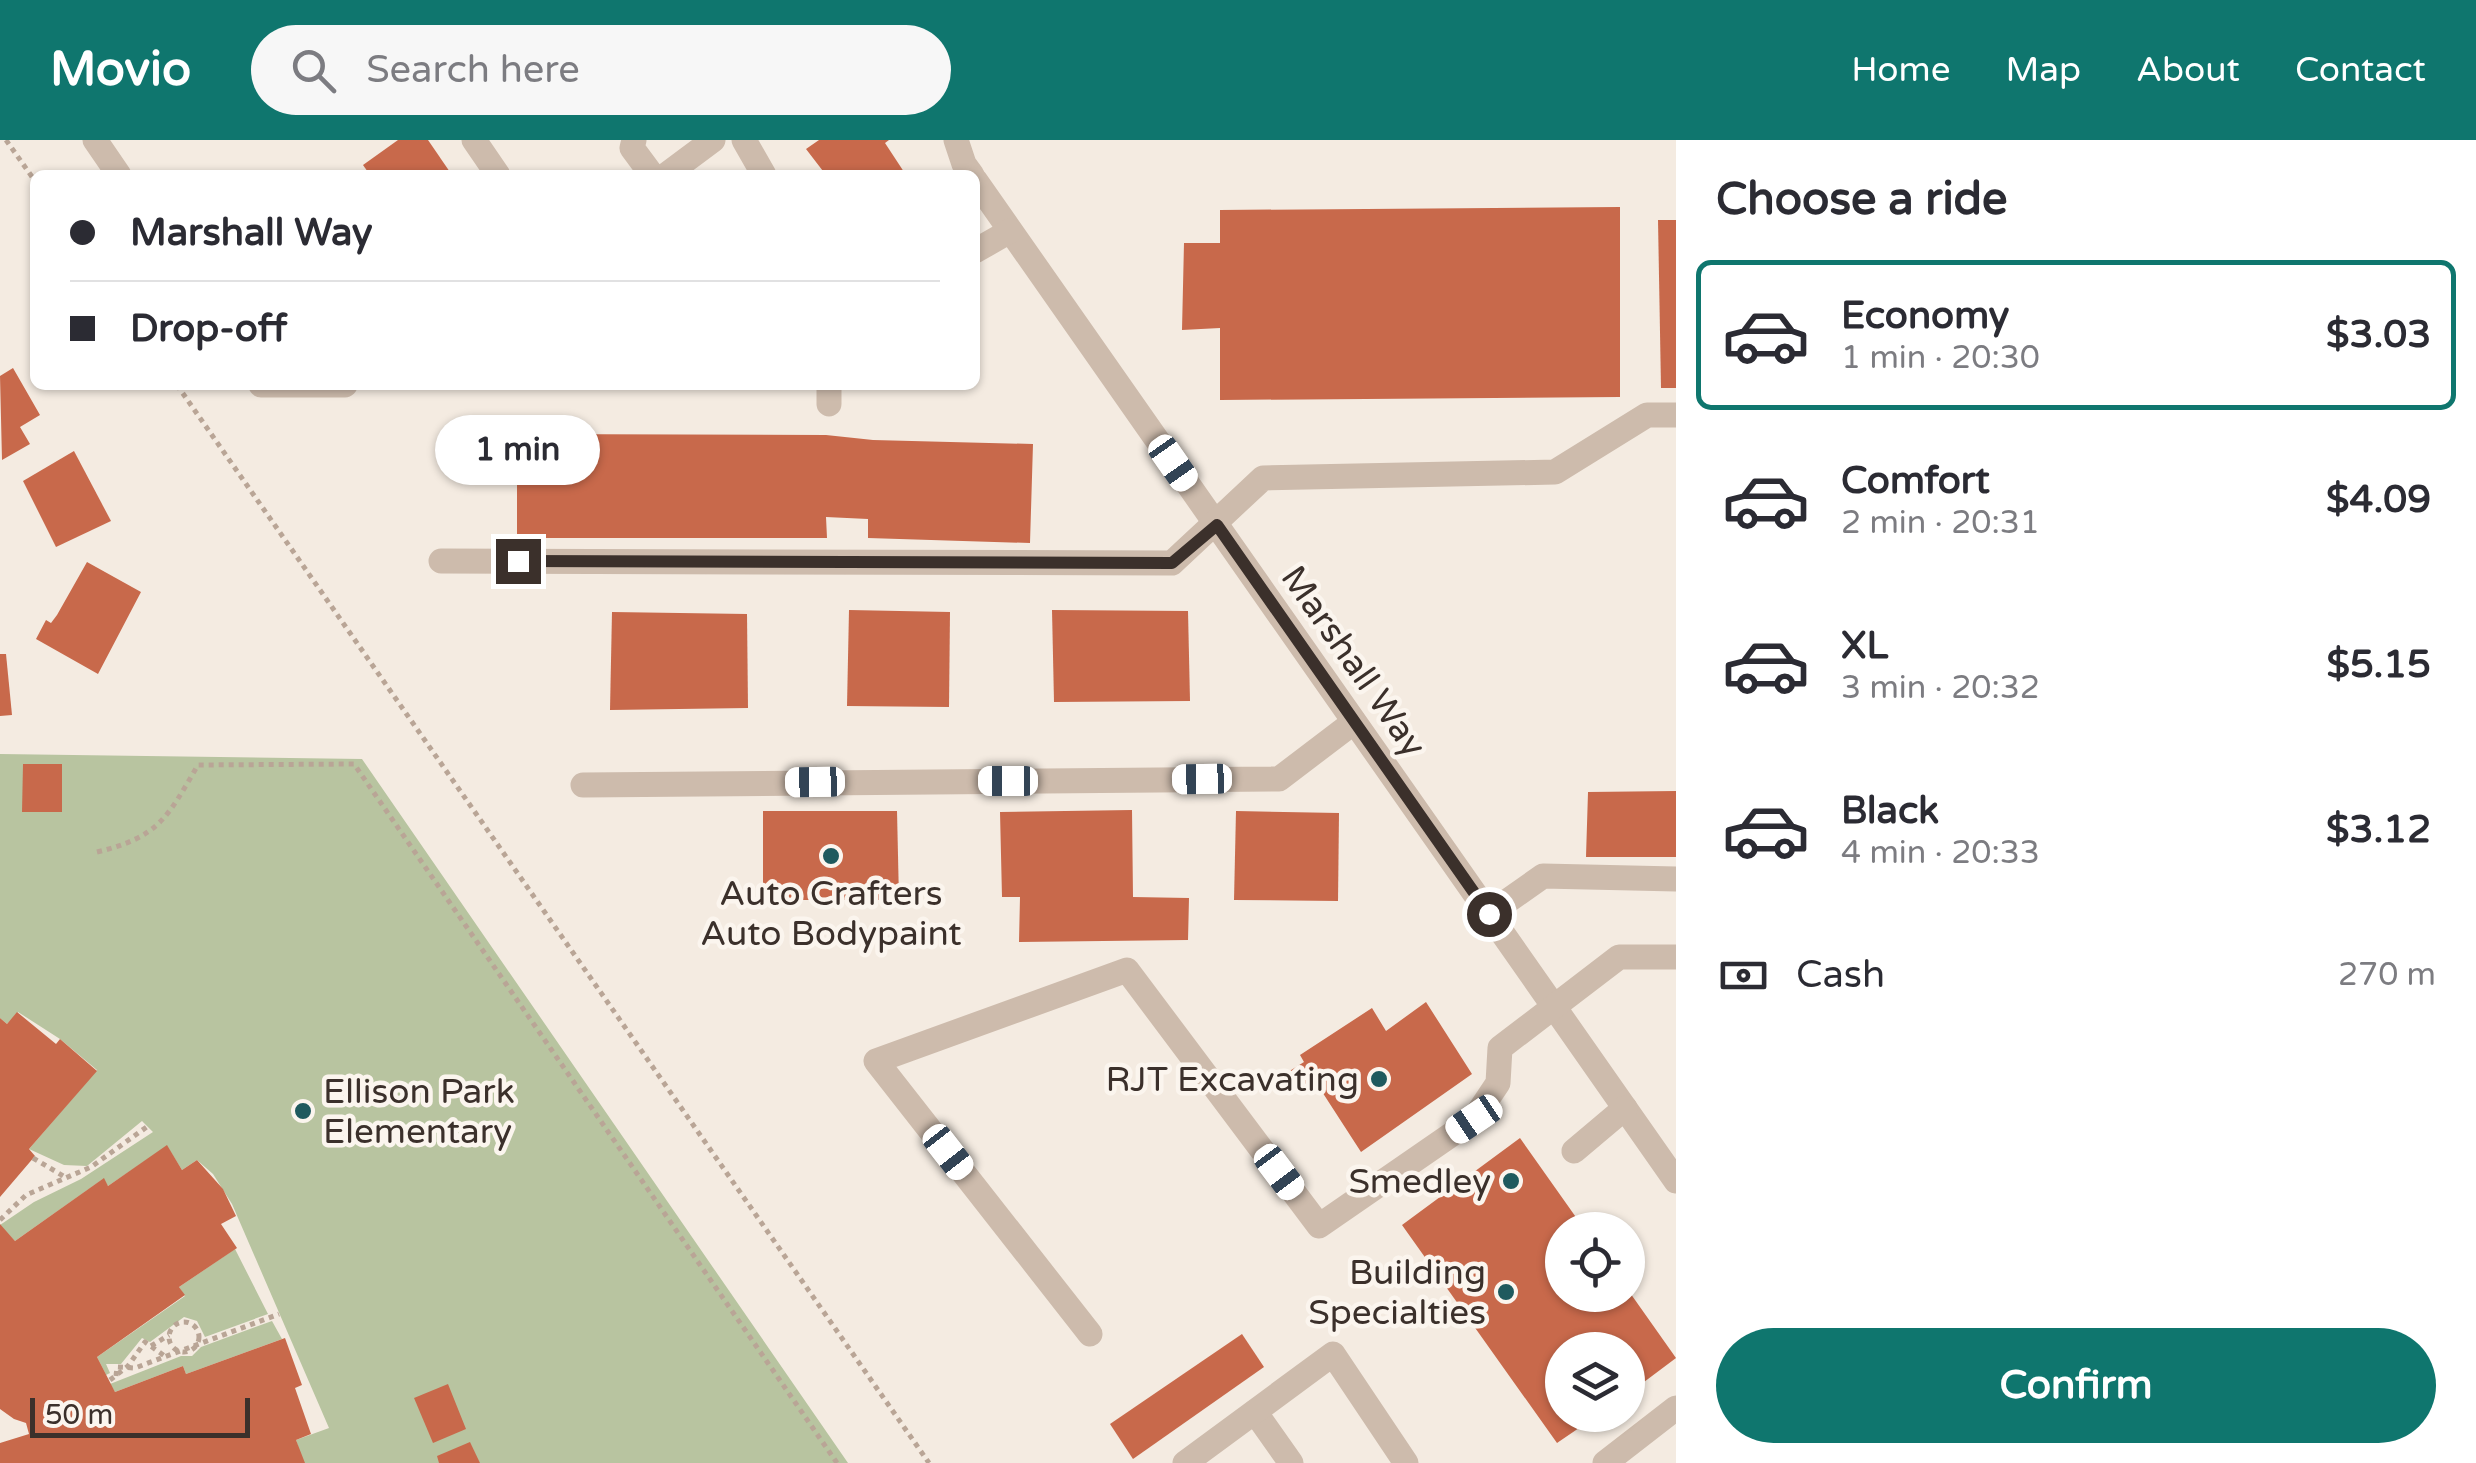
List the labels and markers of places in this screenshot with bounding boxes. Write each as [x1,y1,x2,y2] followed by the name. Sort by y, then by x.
[820,845,842,867] marker: Auto Crafters Auto Bodypaint
[700,873,962,955] place label: Auto Crafters Auto Bodypaint
[1105,1059,1359,1101] place label: RJT Excavating
[1368,1068,1390,1090] marker: RJT Excavating
[323,1071,515,1153] place label: Ellison Park Elementary
[292,1100,314,1122] marker: Ellison Park Elementary
[1349,1161,1491,1203] place label: Smedley
[1500,1170,1522,1192] marker: Smedley
[1308,1252,1486,1334] place label: Building Specialties
[1495,1281,1517,1303] marker: Building Specialties

